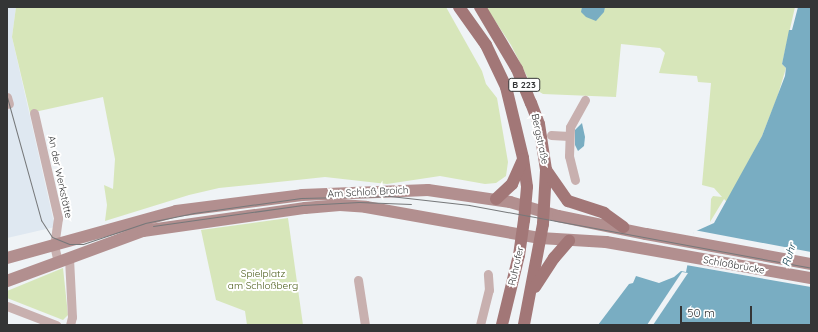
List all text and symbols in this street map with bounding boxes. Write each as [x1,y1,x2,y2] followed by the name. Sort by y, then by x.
[508,78,540,92] road number: B 223
[529,113,551,165] street label: Bergstraße
[45,135,75,219] street label: An der Werkstätte
[327,184,409,200] street label: Am Schloß Broich
[779,242,799,268] water label: Ruhr
[506,245,526,287] street label: Ruhrufer
[702,254,766,276] street label: Schloßbrücke
[228,267,298,290] park label: Spielplatz am Schloßberg
[682,298,754,324] scale bar
[687,305,715,320] text: 50 m

